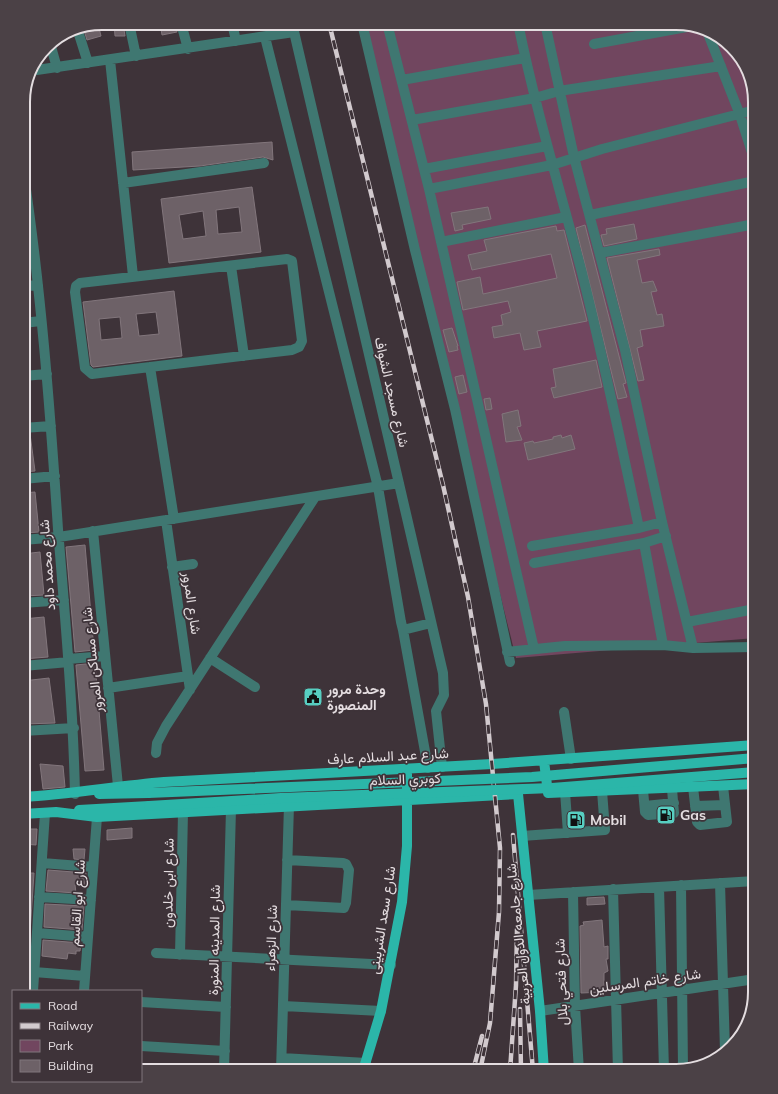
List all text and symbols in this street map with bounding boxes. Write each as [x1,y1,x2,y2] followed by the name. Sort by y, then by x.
[369,335,413,449] street label: شارع مسجد الشواف
[35,519,61,611] street label: شارع محمد داود
[177,569,205,636] street label: شارع المرور
[77,606,109,715] street label: شارع مساكن المرور
[326,680,386,714] place label: وحدة مرور المنصورة
[302,686,324,708] public building icon: وحدة مرور المنصورة
[327,744,449,770] street label: شارع عبد السلام عارف
[369,769,441,792] street label: كوبري السلام
[655,804,677,826] fuel station icon: Gas
[680,806,706,824] place label: Gas
[565,809,587,831] fuel station icon: Mobil
[590,811,626,829] place label: Mobil
[158,838,180,928] street label: شارع ابن خلدون
[65,859,91,947] street label: شارع ابو القاسم
[502,862,536,1005] street label: شارع جامعه الدول العربية
[365,865,401,976] street label: شارع سعد الشربينى
[204,884,226,996] street label: شارع المدينه المنورة
[261,904,283,972] street label: شارع الزهراء
[550,938,575,1026] street label: شارع فتحي بلال
[588,964,702,1000] street label: شارع خاتم المرسلين
[12,990,142,1082] legend
[48,998,77,1013] text: Road
[48,1018,94,1033] text: Railway
[48,1038,74,1053] text: Park
[48,1058,93,1073] text: Building

